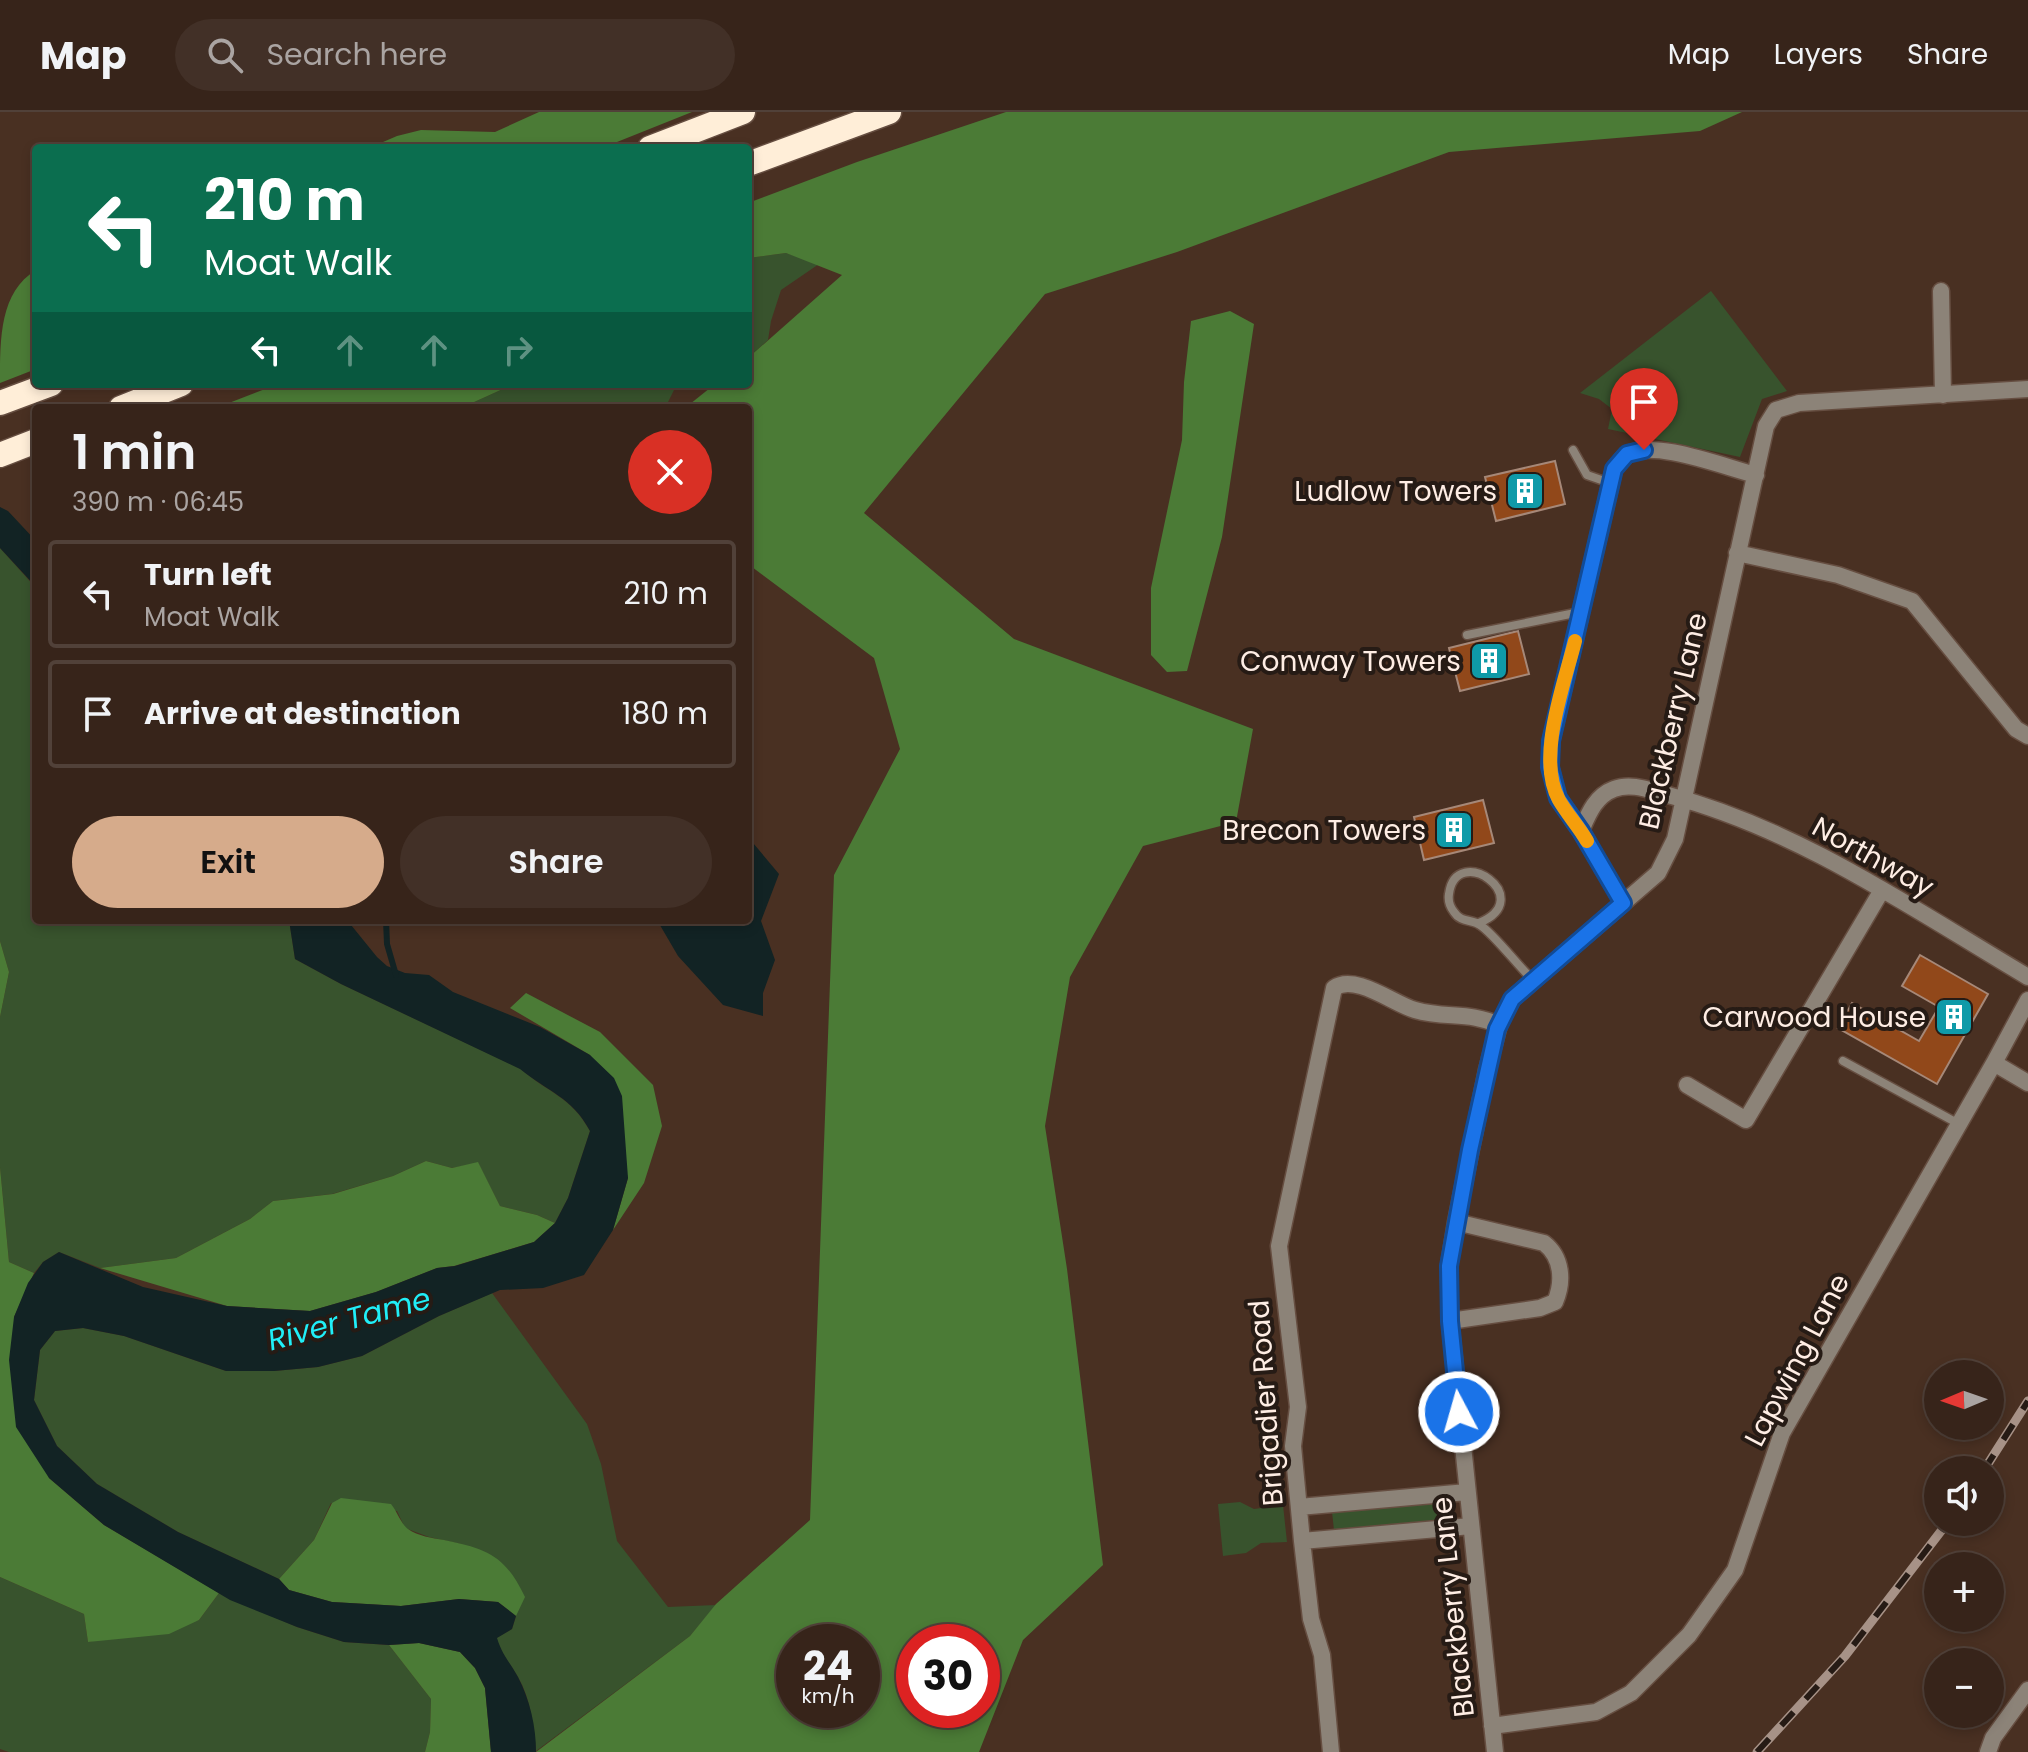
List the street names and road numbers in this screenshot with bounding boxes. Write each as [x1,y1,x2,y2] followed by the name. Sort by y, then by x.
[1629,609,1717,833] street label: Blackberry Lane
[1805,808,1941,907] street label: Northway
[1735,1267,1859,1453] street label: Lapwing Lane
[1239,1299,1293,1507] street label: Brigadier Road
[1422,1495,1484,1719] street label: Blackberry Lane

